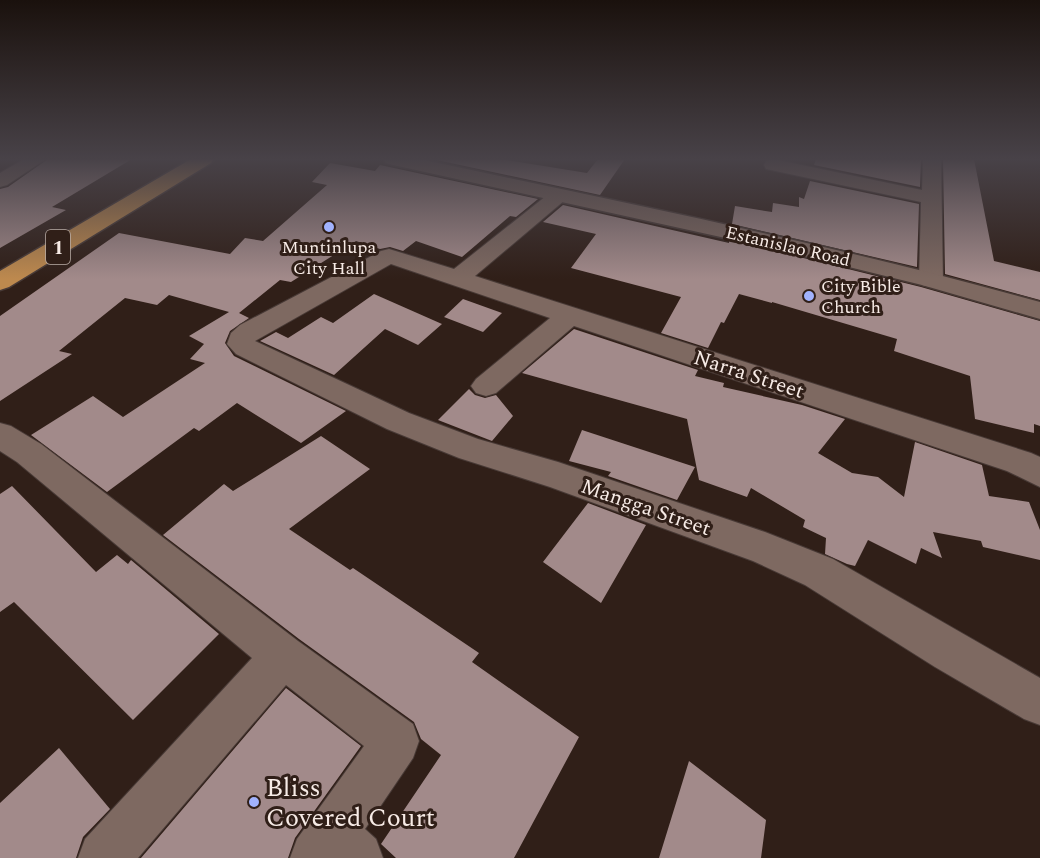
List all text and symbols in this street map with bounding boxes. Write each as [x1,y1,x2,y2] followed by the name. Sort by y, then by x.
[723,219,853,274] street label: Estanislao Road
[322,220,336,234] marker: Muntinlupa City Hall
[46,230,70,264] road number: 1
[282,234,377,282] place label: Muntinlupa City Hall
[821,273,901,321] place label: City Bible Church
[802,289,816,303] marker: City Bible Church
[689,342,808,408] street label: Narra Street
[576,471,715,545] street label: Mangga Street
[266,768,435,838] place label: Bliss Covered Court
[247,795,261,809] marker: Bliss Covered Court

